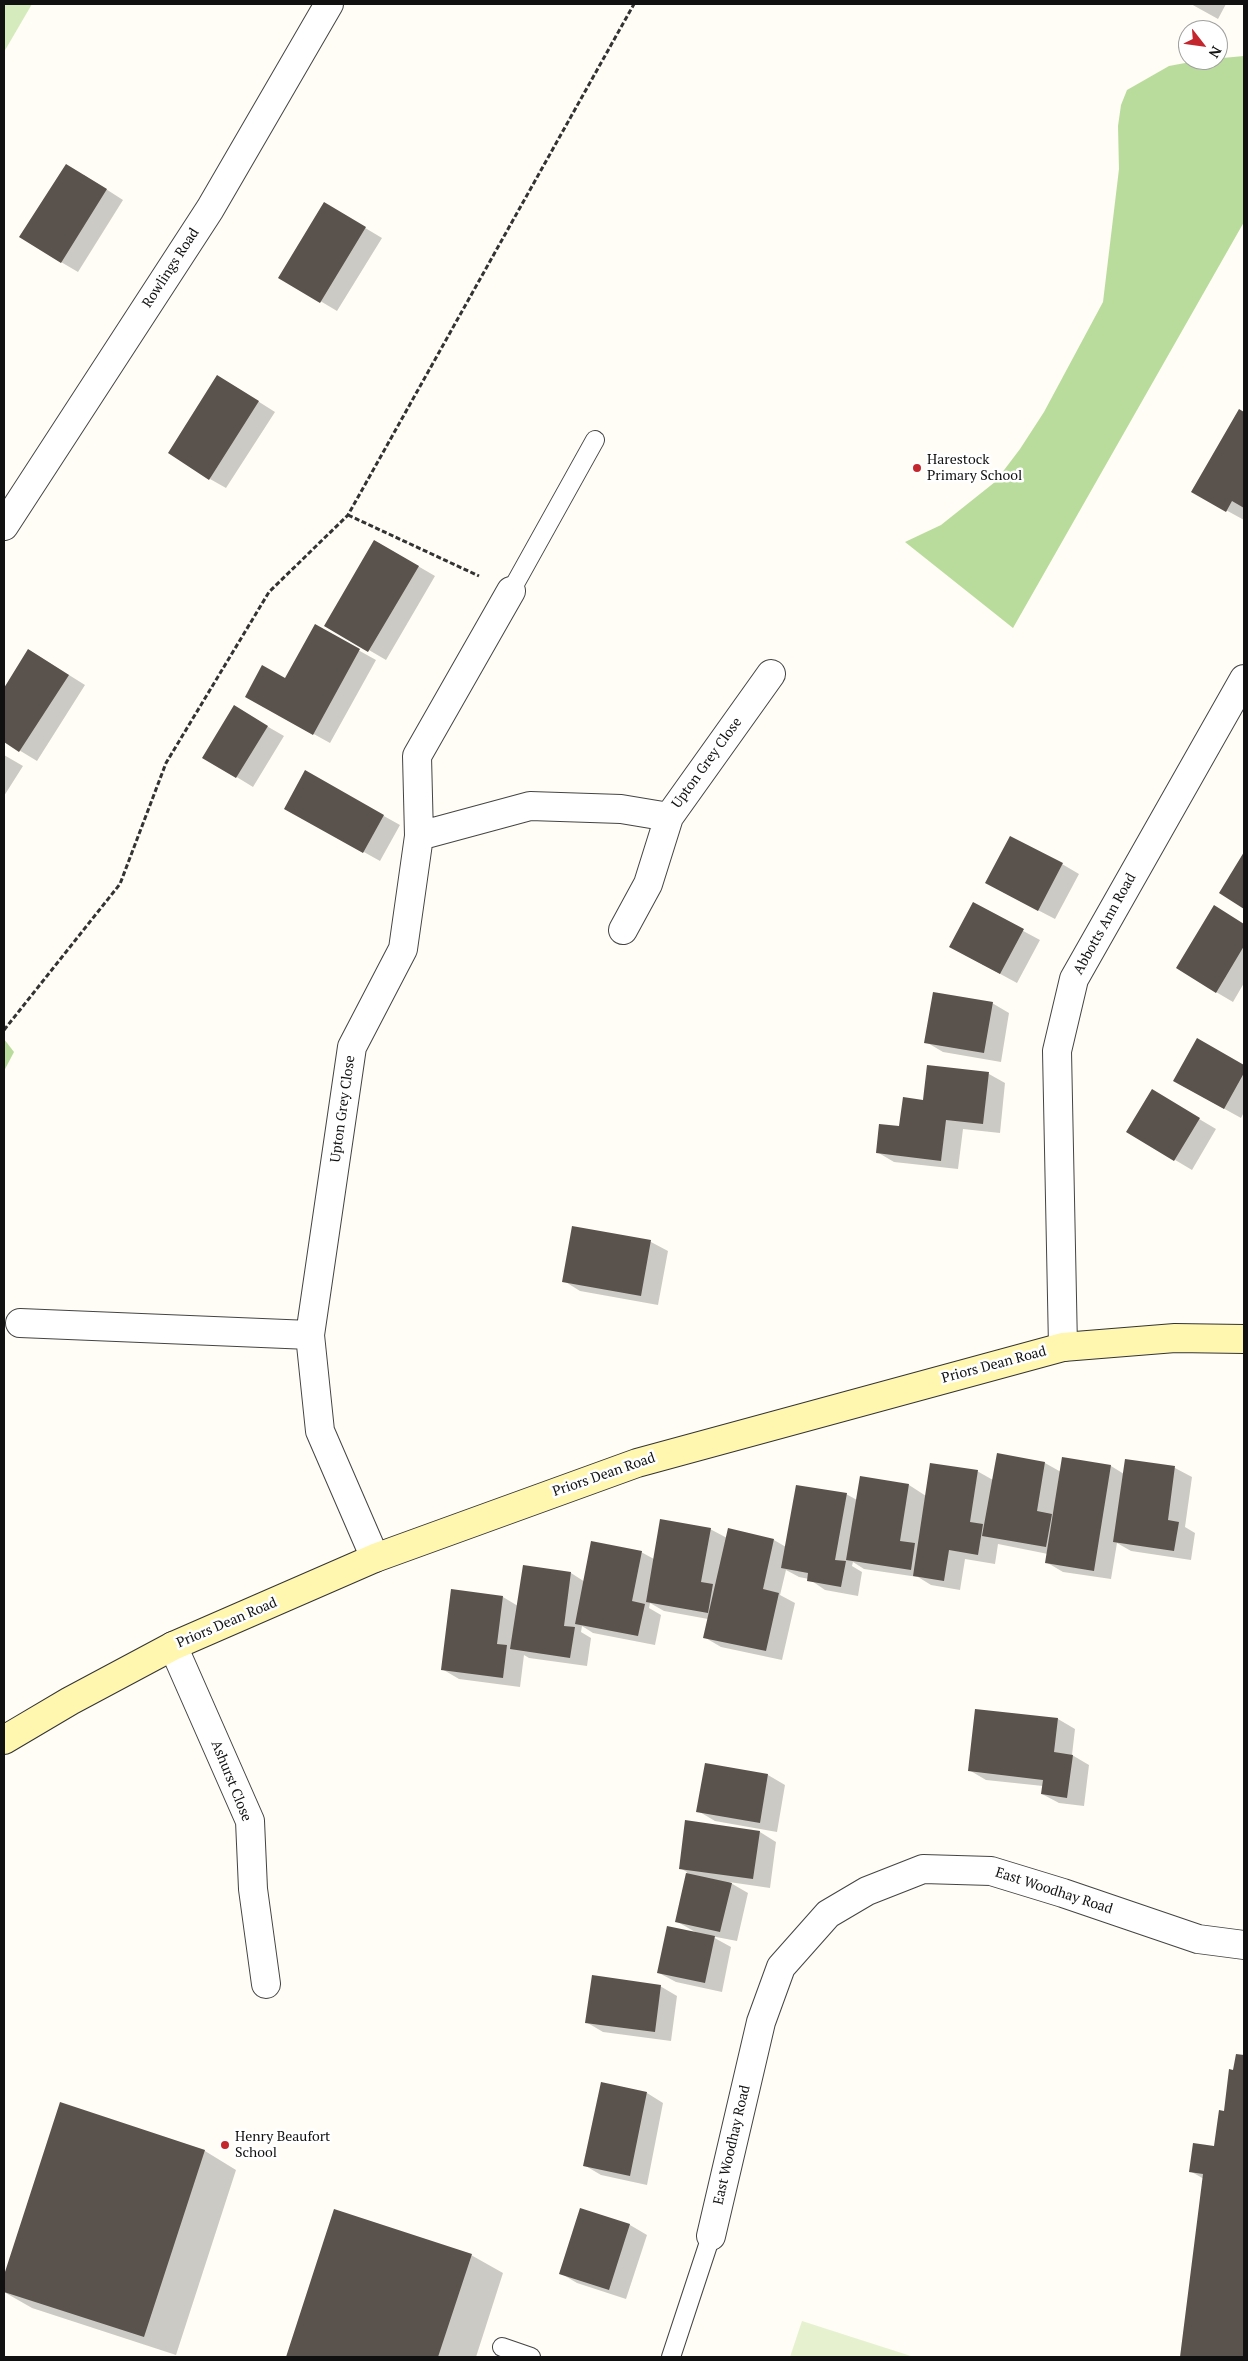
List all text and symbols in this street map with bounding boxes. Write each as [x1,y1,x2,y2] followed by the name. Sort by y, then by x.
[1178,20,1228,70] north arrow
[1205,43,1226,62] text: N
[139,225,203,311] street label: Rowlings Road
[927,452,1022,484] place label: Harestock Primary School
[911,462,923,474] marker: Harestock Primary School
[668,714,746,812] street label: Upton Grey Close
[1070,870,1140,978] street label: Abbotts Ann Road
[327,1054,359,1164] street label: Upton Grey Close
[940,1343,1048,1387] street label: Priors Dean Road
[550,1450,658,1500] street label: Priors Dean Road
[174,1594,280,1652] street label: Priors Dean Road
[207,1738,255,1824] street label: Ashurst Close
[993,1864,1115,1918] street label: East Woodhay Road
[710,2084,754,2206] street label: East Woodhay Road
[235,2129,330,2162] place label: Henry Beaufort School
[219,2139,231,2151] marker: Henry Beaufort School

